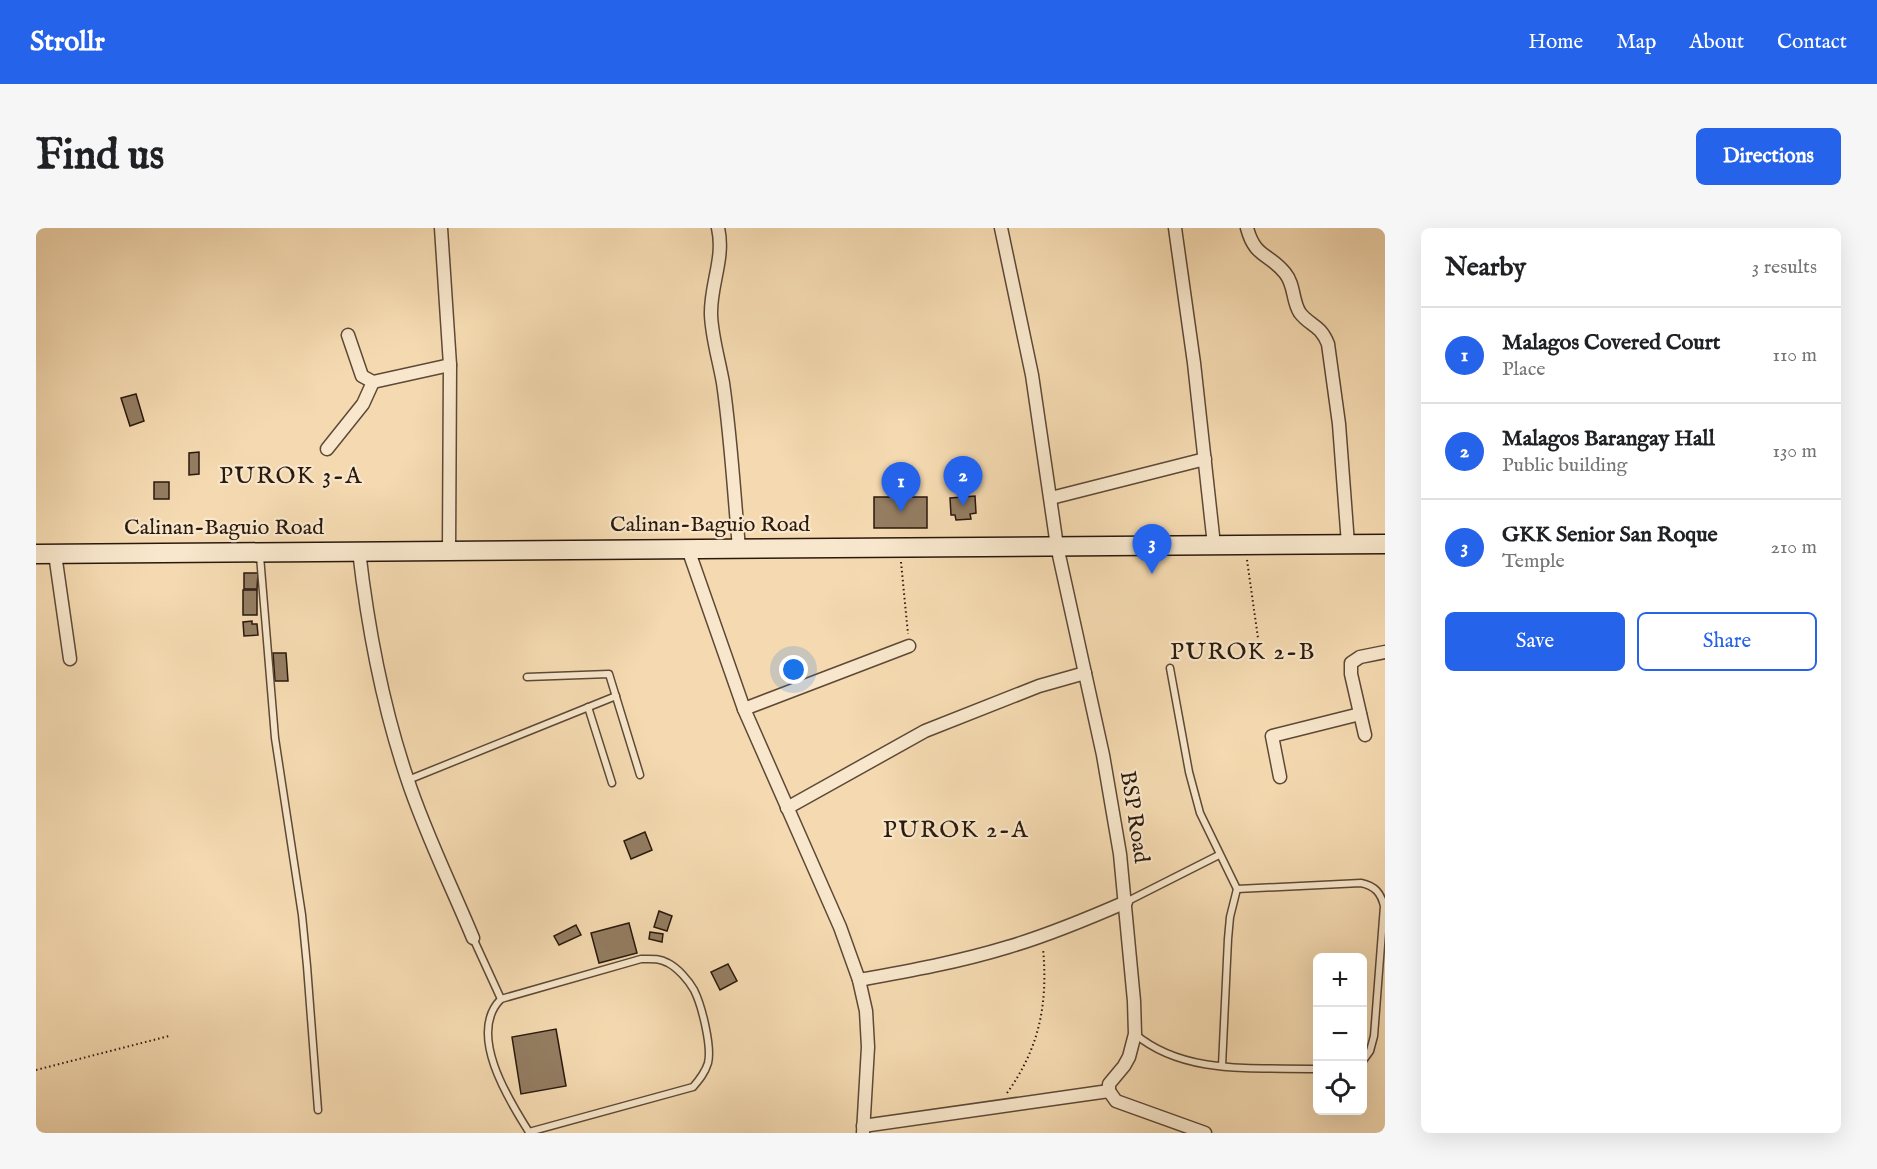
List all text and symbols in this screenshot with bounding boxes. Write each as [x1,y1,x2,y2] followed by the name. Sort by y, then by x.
[30,25,105,60] text: Strollr
[1528,29,1583,56] text: Home
[1616,29,1656,56] text: Map
[1689,29,1744,56] text: About
[1777,29,1847,56] text: Contact
[1696,128,1841,185] button: Directions
[36,130,164,183] text: Find us
[1445,251,1526,284] text: Nearby
[1752,255,1817,280] text: 3 results
[1502,329,1720,357] text: Malagos Covered Court
[1461,343,1468,368] text: 1
[1773,343,1817,368] text: 110 m
[1502,357,1545,382] text: Place
[1502,425,1715,453] text: Malagos Barangay Hall
[1460,439,1469,464] text: 2
[1772,439,1817,464] text: 130 m
[1502,453,1627,478] text: Public building
[944,456,982,506] pin: 2
[219,461,363,492] district label: PUROK 3-A
[882,462,920,512] pin: 1
[610,511,810,539] street label: Calinan-Baguio Road
[124,514,324,542] street label: Calinan-Baguio Road
[1502,521,1718,549] text: GKK Senior San Roque
[1132,524,1172,574] pin: 3
[1461,535,1468,560] text: 3
[1771,535,1817,560] text: 210 m
[1502,549,1565,574] text: Temple
[1445,612,1625,671] button: Save
[1637,612,1817,671] button: Share
[1170,637,1316,668] district label: PUROK 2-B
[779,655,808,684] your location
[1113,769,1155,865] street label: BSP Road
[883,815,1029,846] district label: PUROK 2-A
[1313,953,1367,1115] map controls
[1313,953,1367,1007] button: +
[1313,1007,1367,1061] button: −
[1313,1061,1367,1115] button: locate

